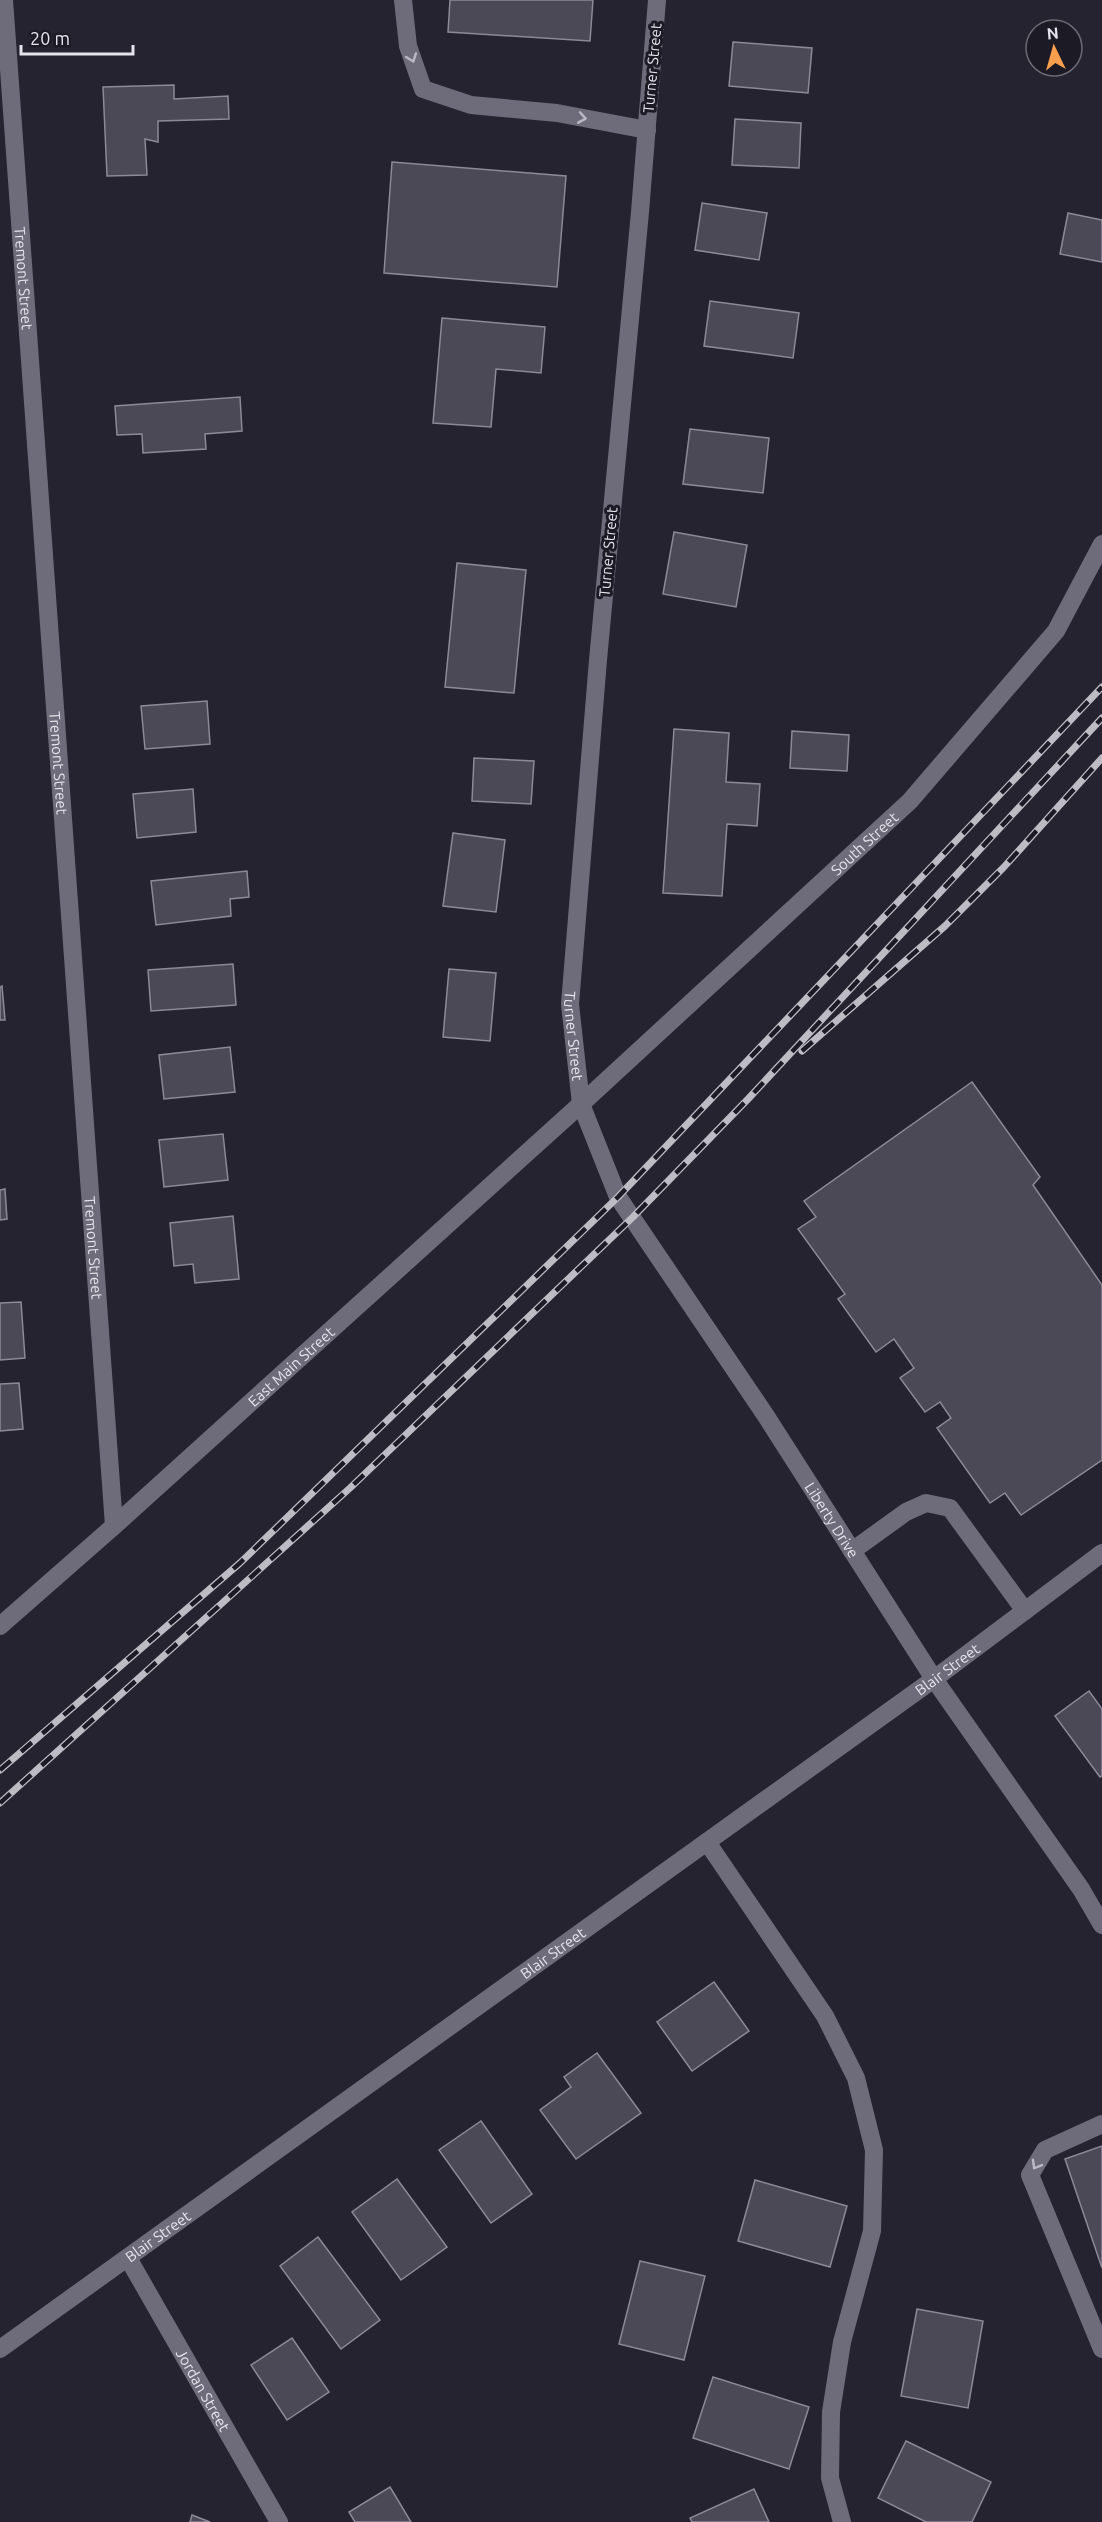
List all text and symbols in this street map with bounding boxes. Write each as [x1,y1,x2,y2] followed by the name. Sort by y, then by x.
[21,18,134,56] scale bar
[1024,18,1084,78] north arrow
[640,22,664,114] street label: Turner Street
[1046,24,1059,43] text: N
[30,28,70,48] text: 20 m
[404,52,417,62] one-way arrow
[576,111,586,124] one-way arrow
[12,226,36,331] street label: Tremont Street
[596,506,620,598] street label: Turner Street
[47,711,71,815] street label: Tremont Street
[827,808,901,878] street label: South Street
[561,991,587,1082] street label: Turner Street
[82,1196,106,1300] street label: Tremont Street
[244,1323,338,1409] street label: East Main Street
[802,1479,863,1561] street label: Liberty Drive
[912,1639,983,1698] street label: Blair Street
[517,1924,588,1982] street label: Blair Street
[1032,2158,1044,2169] one-way arrow
[122,2207,194,2265] street label: Blair Street
[173,2346,234,2434] street label: Jordan Street

